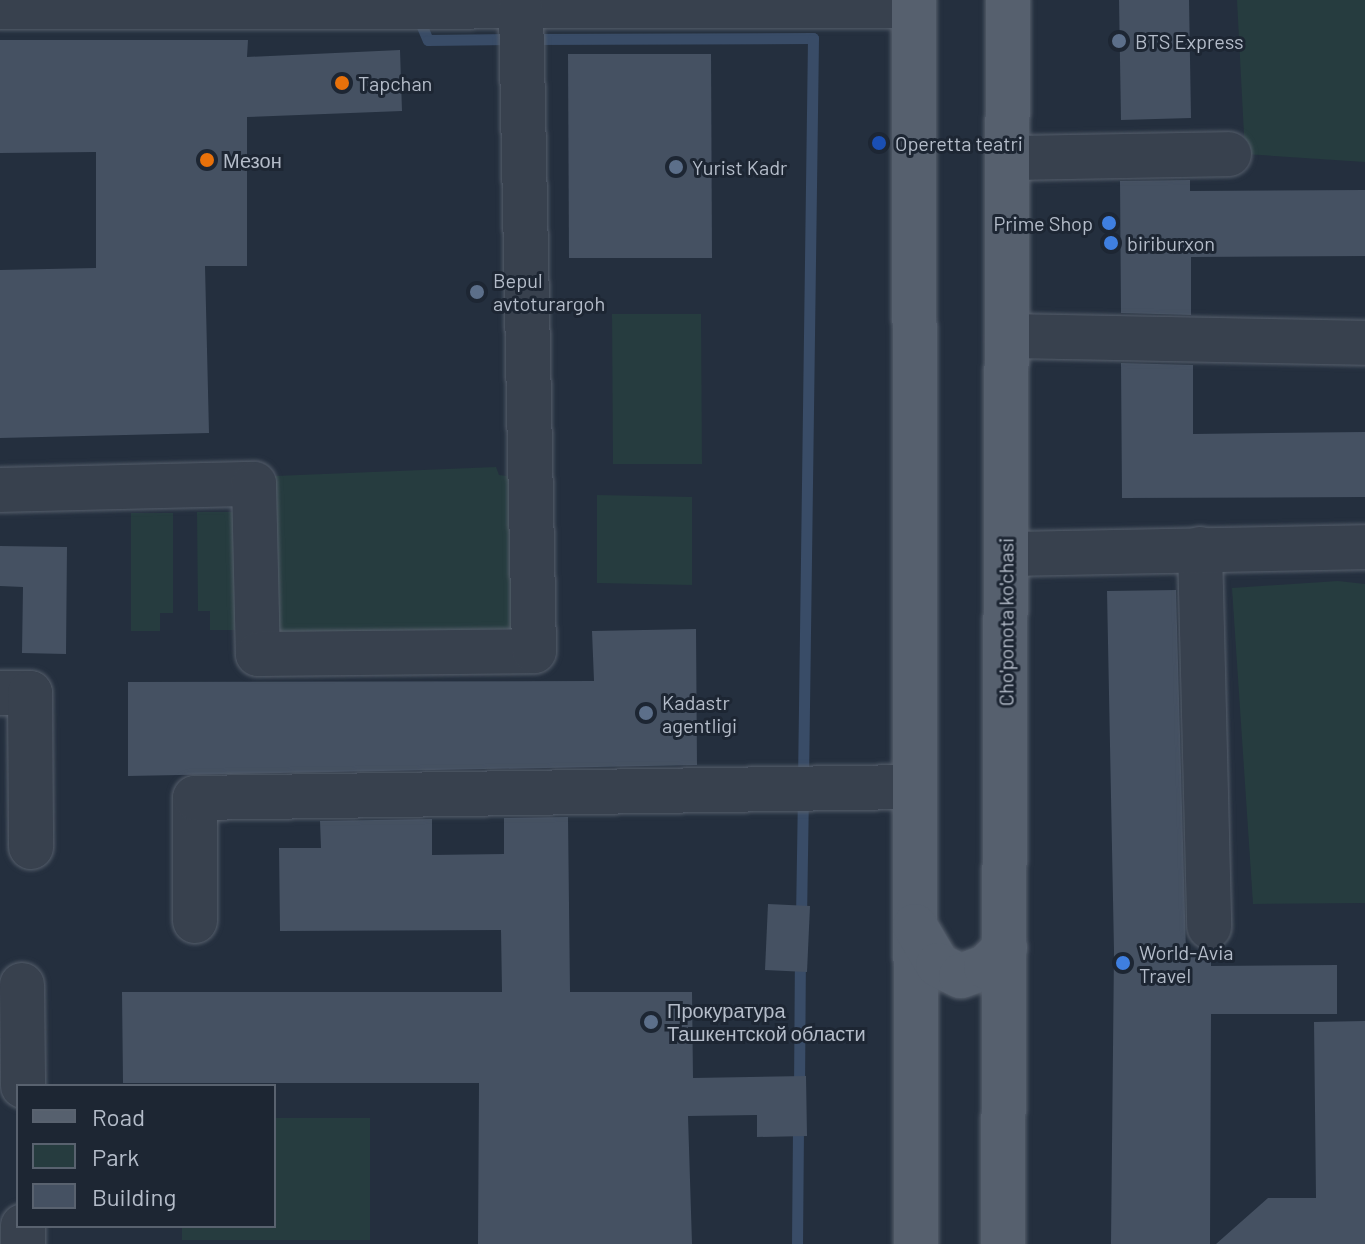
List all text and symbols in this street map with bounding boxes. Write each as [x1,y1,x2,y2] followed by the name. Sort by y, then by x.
[1135,29,1244,53] place label: BTS Express
[1110,32,1128,50] marker: BTS Express
[358,71,432,95] place label: Tapchan
[333,74,351,92] marker: Tapchan
[895,131,1023,155] place label: Operetta teatri
[870,134,888,152] marker: Operetta teatri
[223,148,282,172] place label: Мезон
[198,151,216,169] marker: Мезон
[692,155,787,179] place label: Yurist Kadr
[667,158,685,176] marker: Yurist Kadr
[993,211,1093,235] place label: Prime Shop
[1100,214,1118,232] marker: Prime Shop
[1127,231,1215,255] place label: biriburxon
[1102,234,1120,252] marker: biriburxon
[493,268,605,315] place label: Bepul avtoturargoh
[468,283,486,301] marker: Bepul avtoturargoh
[994,538,1018,706] street label: Cho'ponota ko'chasi
[662,690,737,737] place label: Kadastr agentligi
[637,704,655,722] marker: Kadastr agentligi
[1139,940,1234,987] place label: World-Avia Travel
[1114,954,1132,972] marker: World-Avia Travel
[667,998,866,1045] place label: Прокуратура Ташкентской области
[642,1013,660,1031] marker: Прокуратура Ташкентской области
[16,1084,276,1228] legend
[92,1102,145,1131] text: Road
[92,1142,139,1171] text: Park
[92,1182,176,1211] text: Building

